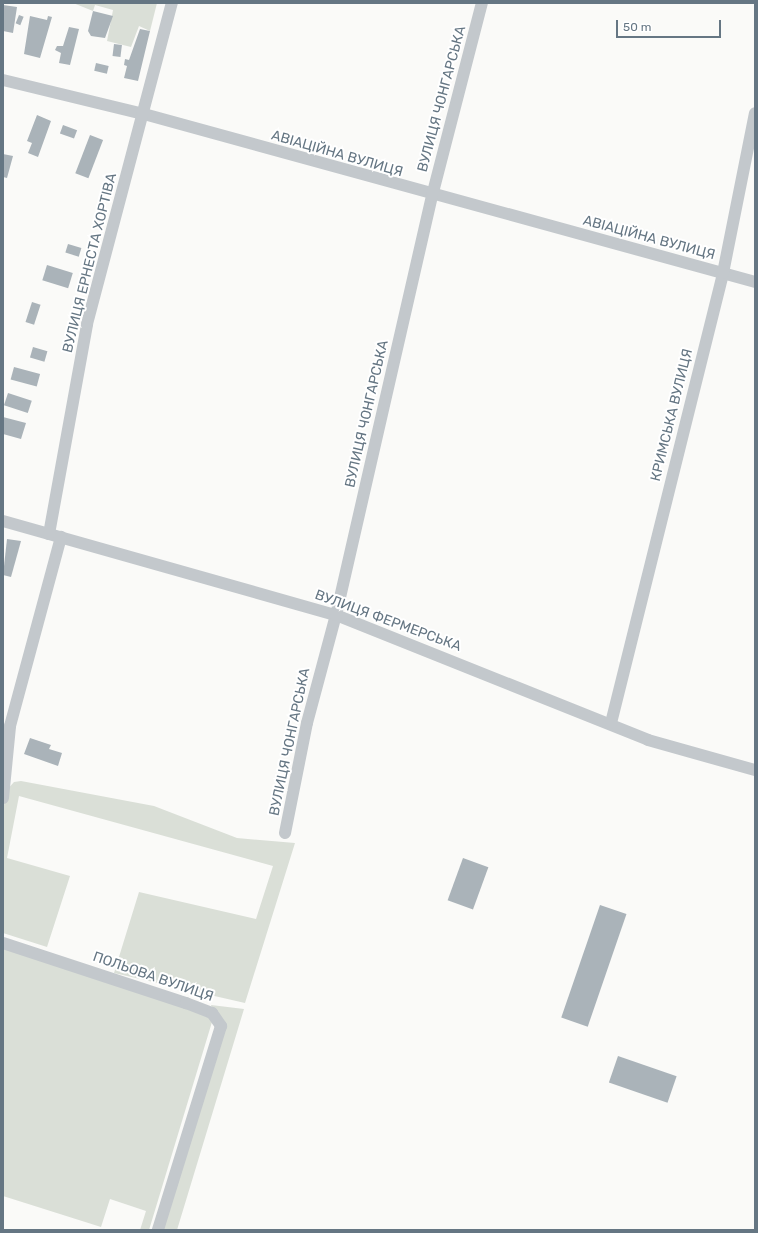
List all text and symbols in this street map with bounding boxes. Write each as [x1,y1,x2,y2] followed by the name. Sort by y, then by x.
[618,12,723,38] scale bar
[623,20,651,34] text: 50 m
[414,24,470,174] street label: ВУЛИЦЯ ЧОНГАРСЬКА
[269,127,405,181] street label: АВІАЦІЙНА ВУЛИЦЯ
[60,171,120,355] street label: ВУЛИЦЯ ЕРНЕСТА ХОРТІВА
[581,212,717,264] street label: АВІАЦІЙНА ВУЛИЦЯ
[342,339,392,489] street label: ВУЛИЦЯ ЧОНГАРСЬКА
[647,347,697,483] street label: КРИМСЬКА ВУЛИЦЯ
[313,587,463,655] street label: ВУЛИЦЯ ФЕРМЕРСЬКА
[266,667,314,817] street label: ВУЛИЦЯ ЧОНГАРСЬКА
[91,949,215,1005] street label: ПОЛЬОВА ВУЛИЦЯ

